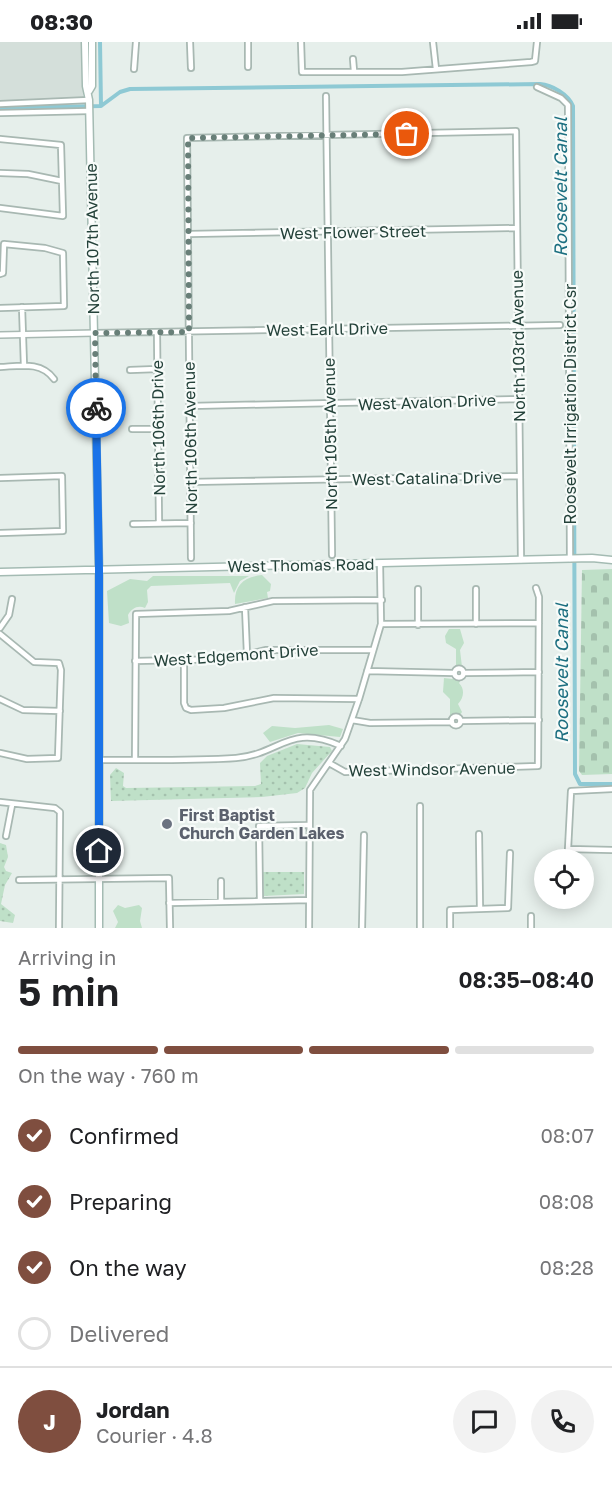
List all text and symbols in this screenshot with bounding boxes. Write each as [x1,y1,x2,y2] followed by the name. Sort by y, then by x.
[30,8,93,35] text: 08:30
[381,108,432,159] pin
[549,116,571,257] water label: Roosevelt Canal
[390,117,423,150] icon: bag
[81,163,103,315] street label: North 107th Avenue
[280,221,426,243] street label: West Flower Street
[507,270,529,422] street label: North 103rd Avenue
[560,284,580,524] street label: Roosevelt Irrigation District Csr
[266,318,388,340] street label: West Earll Drive
[319,358,341,510] street label: North 105th Avenue
[147,360,169,496] street label: North 106th Drive
[179,362,201,514] street label: North 106th Avenue
[66,378,126,438] courier
[358,390,496,414] street label: West Avalon Drive
[80,392,113,425] icon: bike
[352,467,502,489] street label: West Catalina Drive
[227,554,375,576] street label: West Thomas Road
[550,602,572,743] water label: Roosevelt Canal
[153,639,319,671] street label: West Edgemont Drive
[348,758,516,780] street label: West Windsor Avenue
[179,805,344,843] place label: First Baptist Church Garden Lakes
[160,817,174,831] marker: First Baptist Church Garden Lakes
[73,825,124,876] pin
[82,834,115,867] icon: home
[534,849,594,909] map controls
[534,849,594,909] button: locate
[18,945,116,969] text: Arriving in
[459,966,594,993] text: 08:35–08:40
[18,968,119,1015] text: 5 min
[18,1063,199,1087] text: On the way · 760 m
[18,1119,51,1152] icon: check
[69,1122,179,1149] text: Confirmed
[540,1123,594,1147] text: 08:07
[18,1185,51,1218] icon: check
[69,1188,172,1215] text: Preparing
[539,1189,594,1213] text: 08:08
[18,1251,51,1284] icon: check
[69,1254,187,1281] text: On the way
[540,1255,594,1279] text: 08:28
[69,1320,169,1347] text: Delivered
[453,1390,516,1453] button: chat
[531,1390,594,1453] button: phone
[96,1396,170,1423] text: Jordan
[43,1408,56,1435] text: J
[96,1423,213,1447] text: Courier · 4.8

